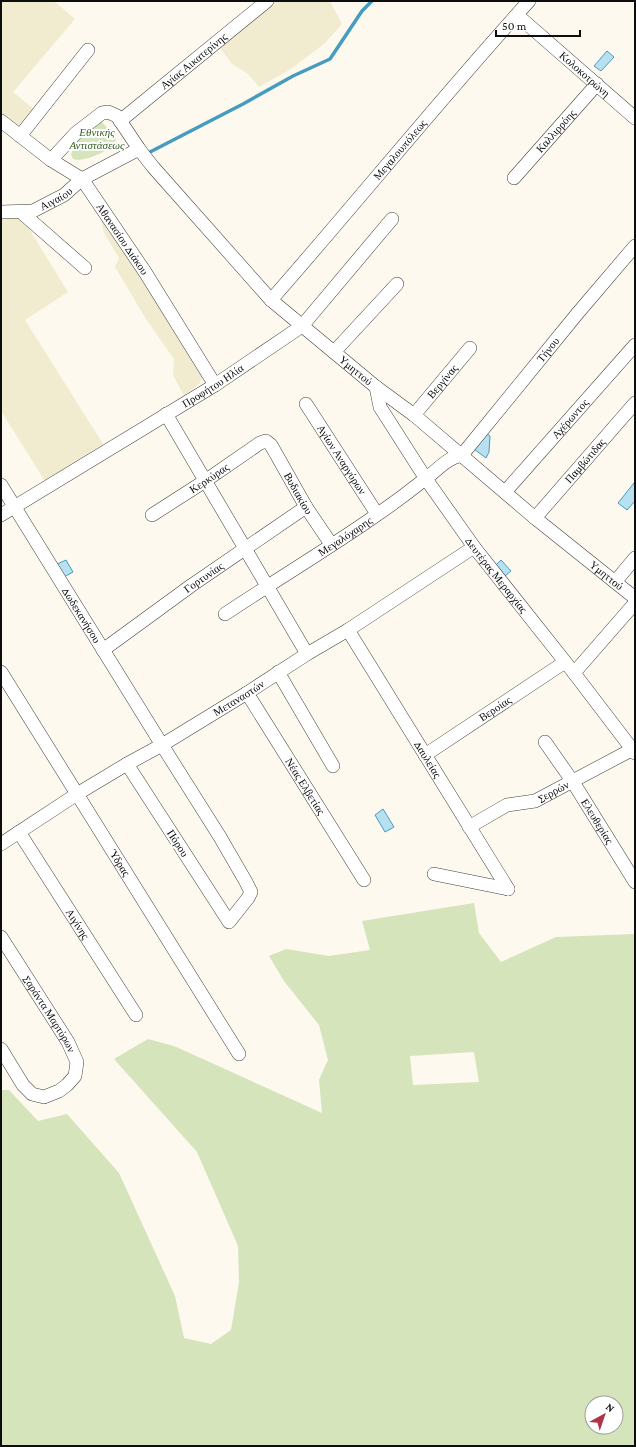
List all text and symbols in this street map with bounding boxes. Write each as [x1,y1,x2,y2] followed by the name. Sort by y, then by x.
[496,12,580,38] scale bar
[502,19,527,33] text: 50 m
[158,30,230,91] street label: Αγίας Αικατερίνης
[557,49,613,100] street label: Κολοκοτρώνη
[534,106,578,155] street label: Καλλιρρόης
[371,117,429,182] street label: Μεγαλουπόλεως
[68,126,125,151] park label: Εθνικής Αντιστάσεως
[38,184,75,213] street label: Αιγαίου
[94,201,151,277] street label: Αθανασίου Διάκου
[534,334,562,364] street label: Τήνου
[337,353,375,388] street label: Υμηττού
[180,361,246,410] street label: Προφήτου Ηλία
[425,361,460,401] street label: Βεργίνας
[549,396,591,441] street label: Αχέρωντος
[315,422,369,497] street label: Αγίων Αναργύρων
[562,435,608,485] street label: Παμβώτιδας
[187,460,231,495] street label: Κερκύρας
[282,470,315,517] street label: Βυδιακίου
[316,514,375,558] street label: Μεγαλόχαρης
[463,535,530,616] street label: Δευτέρας Μεραρχίας
[588,558,626,593] street label: Υμηττού
[181,559,226,595] street label: Γορτυνίας
[60,585,103,645] street label: Δωδεκανήσου
[211,677,266,718] street label: Μεταναστών
[477,693,514,723] street label: Βεροίας
[412,739,444,781] street label: Δαυλείας
[283,756,328,817] street label: Νέας Ελβετίας
[536,778,571,804] street label: Σερρών
[579,797,616,846] street label: Ελευθερίας
[165,827,191,859] street label: Πόρου
[107,847,133,879] street label: Ύδρας
[64,906,92,942] street label: Αιγίνης
[21,973,78,1054] street label: Σαράντα Μαρτύρων
[584,1395,624,1435] north arrow
[604,1400,618,1415] text: N

